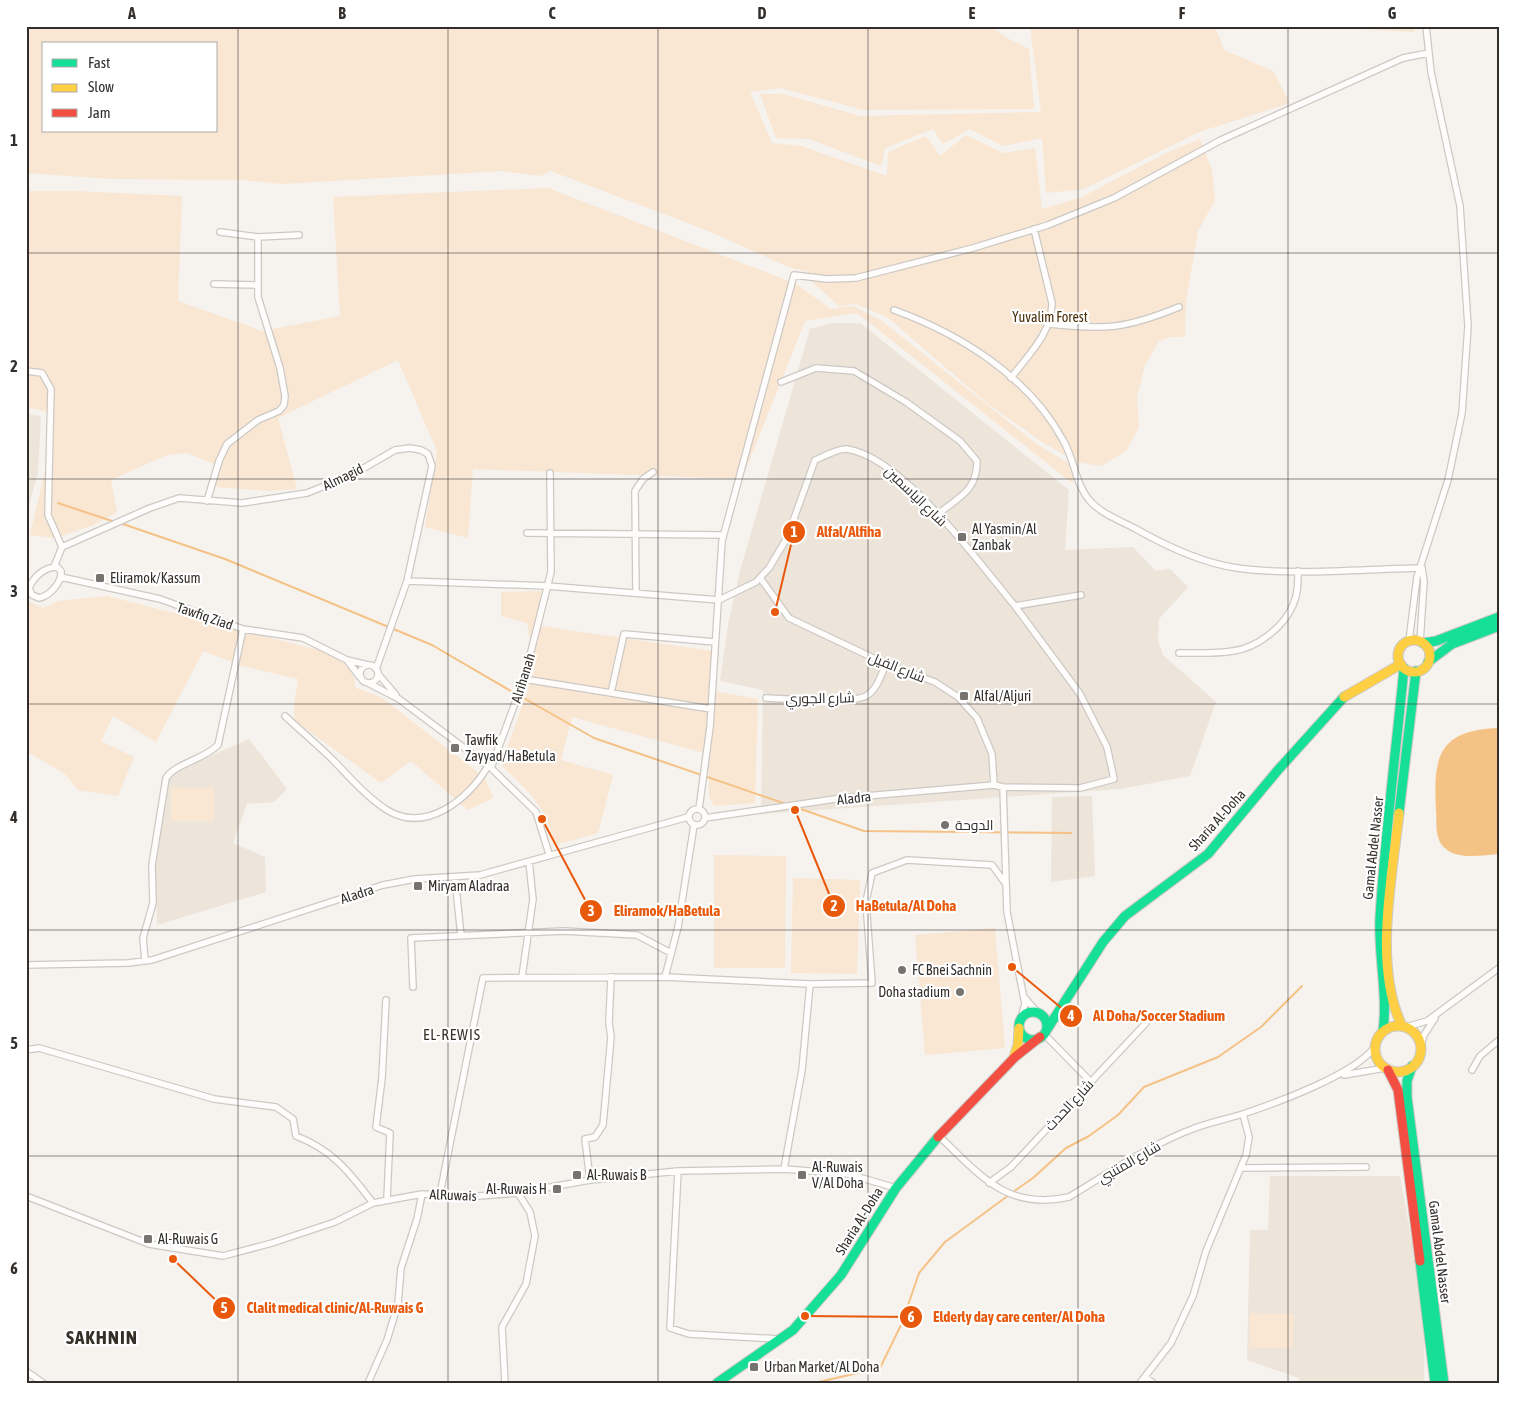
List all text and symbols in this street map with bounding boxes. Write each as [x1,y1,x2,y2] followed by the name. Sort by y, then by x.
[127,4,136,22] text: A
[338,4,346,22] text: B
[548,4,556,22] text: C
[758,4,767,22] text: D
[969,4,976,22] text: E
[1179,4,1186,22] text: F
[1388,4,1397,22] text: G
[42,42,218,132] legend
[88,54,110,71] text: Fast
[88,78,114,95] text: Slow
[88,104,111,121] text: Jam
[10,131,18,149] text: 1
[1012,309,1088,325] park label: Yuvalim Forest
[10,357,18,375] text: 2
[320,460,366,494] street label: Almagid
[881,463,950,530] street label: شارع الياسمين
[781,517,891,547] callout: Alfal/Alfiha
[972,521,1037,553] place label: Al Yasmin/Al Zanbak
[790,523,798,540] text: 1
[816,523,881,540] text: Alfal/Alfiha
[956,531,968,543] marker: Al Yasmin/Al Zanbak
[110,570,201,586] place label: Eliramok/Kassum
[94,572,106,584] marker: Eliramok/Kassum
[10,582,18,600] text: 3
[175,599,235,633] street label: Tawfiq Ziad
[866,648,928,686] street label: شارع الفيل
[508,651,538,705] street label: Alrihanah
[974,688,1031,704] place label: Alfal/Aljuri
[785,689,855,711] street label: شارع الجوري
[958,690,970,702] marker: Alfal/Aljuri
[465,732,556,764] place label: Tawfik Zayyad/HaBetula
[449,742,461,754] marker: Tawfik Zayyad/HaBetula
[1185,786,1249,854] street label: Sharia Al-Doha
[836,788,872,808] street label: Aladra
[1360,795,1386,900] street label: Gamal Abdel Nasser
[9,808,18,826] text: 4
[955,817,994,833] place label: الدوحة
[939,819,951,831] marker: الدوحة
[428,878,509,894] place label: Miryam Aladraa
[412,880,424,892] marker: Miryam Aladraa
[338,881,376,907] street label: Aladra
[821,891,967,921] callout: HaBetula/Al Doha
[579,896,731,926] callout: Eliramok/HaBetula
[830,897,838,914] text: 2
[856,897,956,914] text: HaBetula/Al Doha
[587,902,595,919] text: 3
[614,902,720,919] text: Eliramok/HaBetula
[912,962,992,978] place label: FC Bnei Sachnin
[896,964,908,976] marker: FC Bnei Sachnin
[878,984,950,1000] place label: Doha stadium
[954,986,966,998] marker: Doha stadium
[1058,1001,1235,1031] callout: Al Doha/Soccer Stadium
[1066,1007,1075,1024] text: 4
[1092,1007,1225,1024] text: Al Doha/Soccer Stadium
[423,1026,481,1043] district label: EL-REWIS
[10,1034,18,1052] text: 5
[1041,1076,1097,1134] street label: شارع الحدث
[1095,1138,1165,1190] street label: شارع المتنبي
[812,1159,864,1191] place label: Al-Ruwais V/Al Doha
[587,1167,647,1183] place label: Al-Ruwais B
[571,1169,583,1181] marker: Al-Ruwais B
[796,1169,808,1181] marker: Al-Ruwais V/Al Doha
[486,1181,547,1197] place label: Al-Ruwais H
[551,1183,563,1195] marker: Al-Ruwais H
[832,1184,886,1258] street label: Sharia Al-Doha
[429,1186,477,1204] street label: AlRuwais
[1426,1200,1454,1305] street label: Gamal Abdel Nasser
[158,1231,218,1247] place label: Al-Ruwais G
[142,1233,154,1245] marker: Al-Ruwais G
[10,1259,18,1277] text: 6
[212,1293,434,1323] callout: Clalit medical clinic/Al-Ruwais G
[220,1299,228,1316] text: 5
[247,1299,423,1316] text: Clalit medical clinic/Al-Ruwais G
[898,1302,1115,1332] callout: Elderly day care center/Al Doha
[907,1308,915,1325] text: 6
[933,1308,1105,1325] text: Elderly day care center/Al Doha
[66,1326,138,1348] district label: SAKHNIN
[764,1359,879,1375] place label: Urban Market/Al Doha
[748,1361,760,1373] marker: Urban Market/Al Doha

